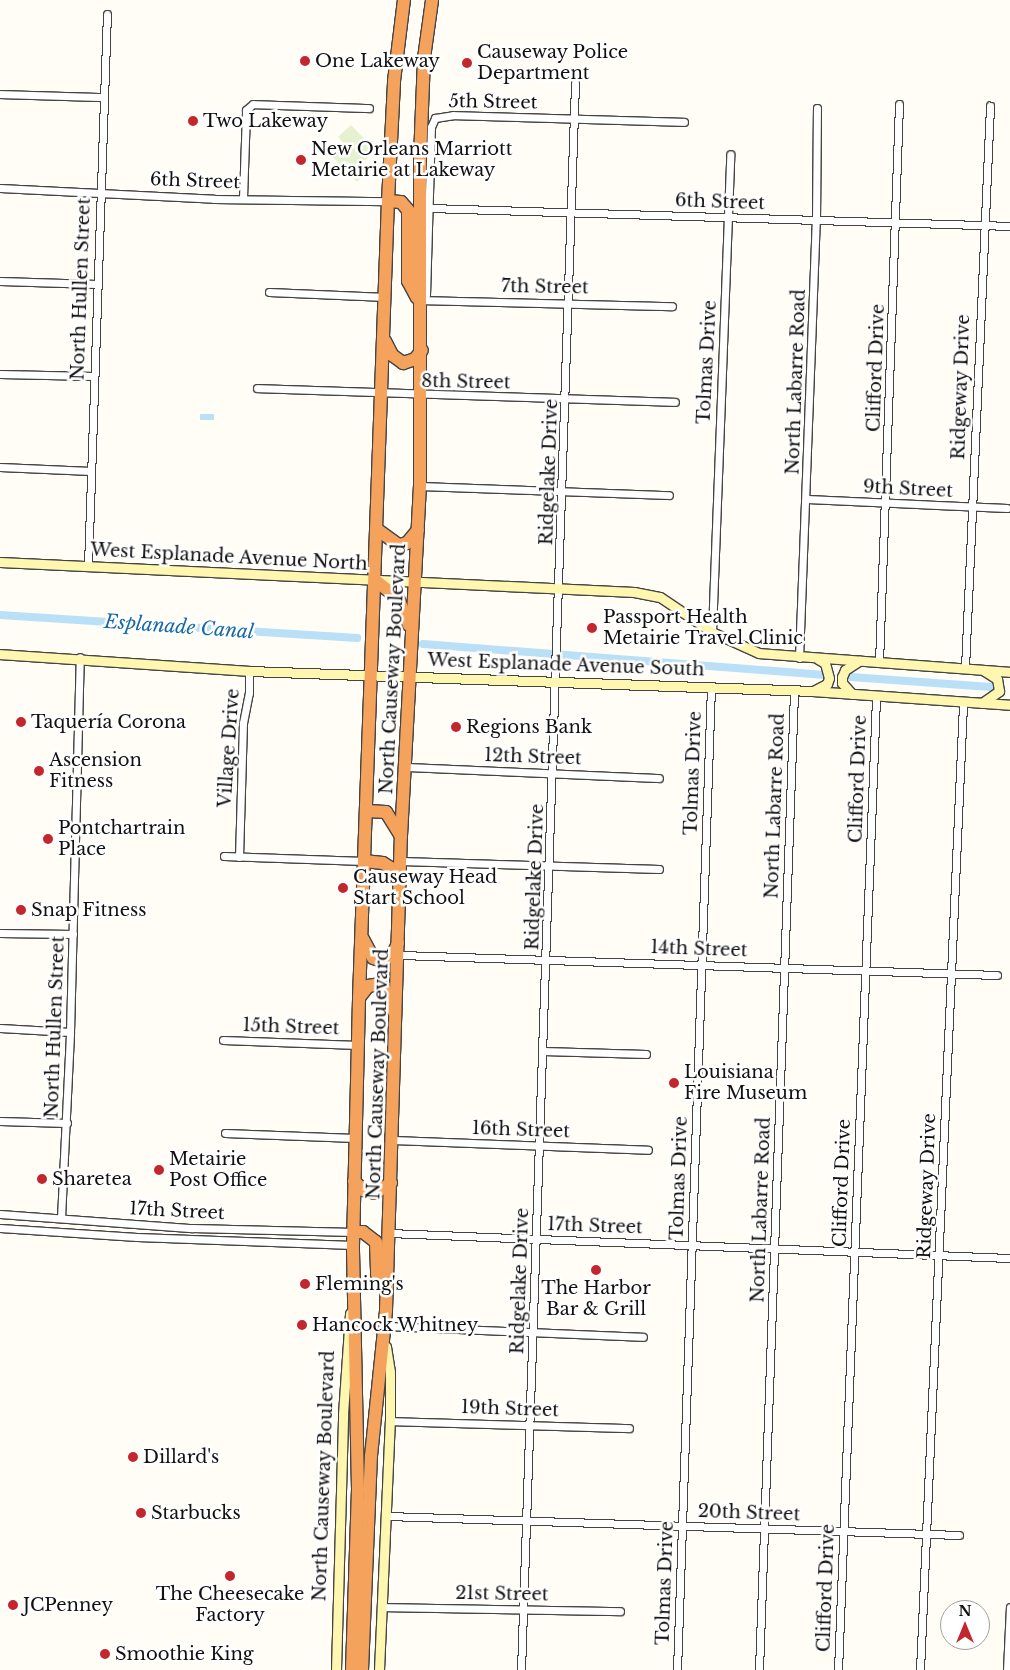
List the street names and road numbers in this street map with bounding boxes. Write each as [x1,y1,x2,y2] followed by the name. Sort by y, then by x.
[448,90,538,114] street label: 5th Street
[150,169,240,193] street label: 6th Street
[675,190,765,214] street label: 6th Street
[67,197,95,381] street label: North Hullen Street
[501,275,589,299] street label: 7th Street
[782,289,810,475] street label: North Labarre Road
[693,299,721,425] street label: Tolmas Drive
[863,304,889,432] street label: Clifford Drive
[948,314,974,460] street label: Ridgeway Drive
[421,370,511,394] street label: 8th Street
[536,398,562,546] street label: Ridgelake Drive
[862,476,954,502] street label: 9th Street
[89,539,369,575] street label: West Esplanade Avenue North
[376,543,410,795] street label: North Causeway Boulevard
[427,649,705,681] street label: West Esplanade Avenue South
[214,688,244,808] street label: Village Drive
[680,711,706,835] street label: Tolmas Drive
[761,713,789,899] street label: North Labarre Road
[845,715,871,843] street label: Clifford Drive
[484,745,582,769] street label: 12th Street
[522,803,548,951] street label: Ridgelake Drive
[41,935,69,1119] street label: North Hullen Street
[650,937,748,961] street label: 14th Street
[363,948,393,1200] street label: North Causeway Boulevard
[242,1015,340,1039] street label: 15th Street
[914,1113,940,1259] street label: Ridgeway Drive
[666,1116,692,1240] street label: Tolmas Drive
[472,1117,570,1143] street label: 16th Street
[747,1117,775,1303] street label: North Labarre Road
[829,1119,855,1247] street label: Clifford Drive
[129,1198,225,1224] street label: 17th Street
[507,1207,533,1355] street label: Ridgelake Drive
[547,1214,643,1238] street label: 17th Street
[309,1350,339,1602] street label: North Causeway Boulevard
[461,1396,559,1422] street label: 19th Street
[697,1500,801,1526] street label: 20th Street
[652,1521,678,1645] street label: Tolmas Drive
[813,1524,839,1652] street label: Clifford Drive
[455,1582,549,1606] street label: 21st Street

